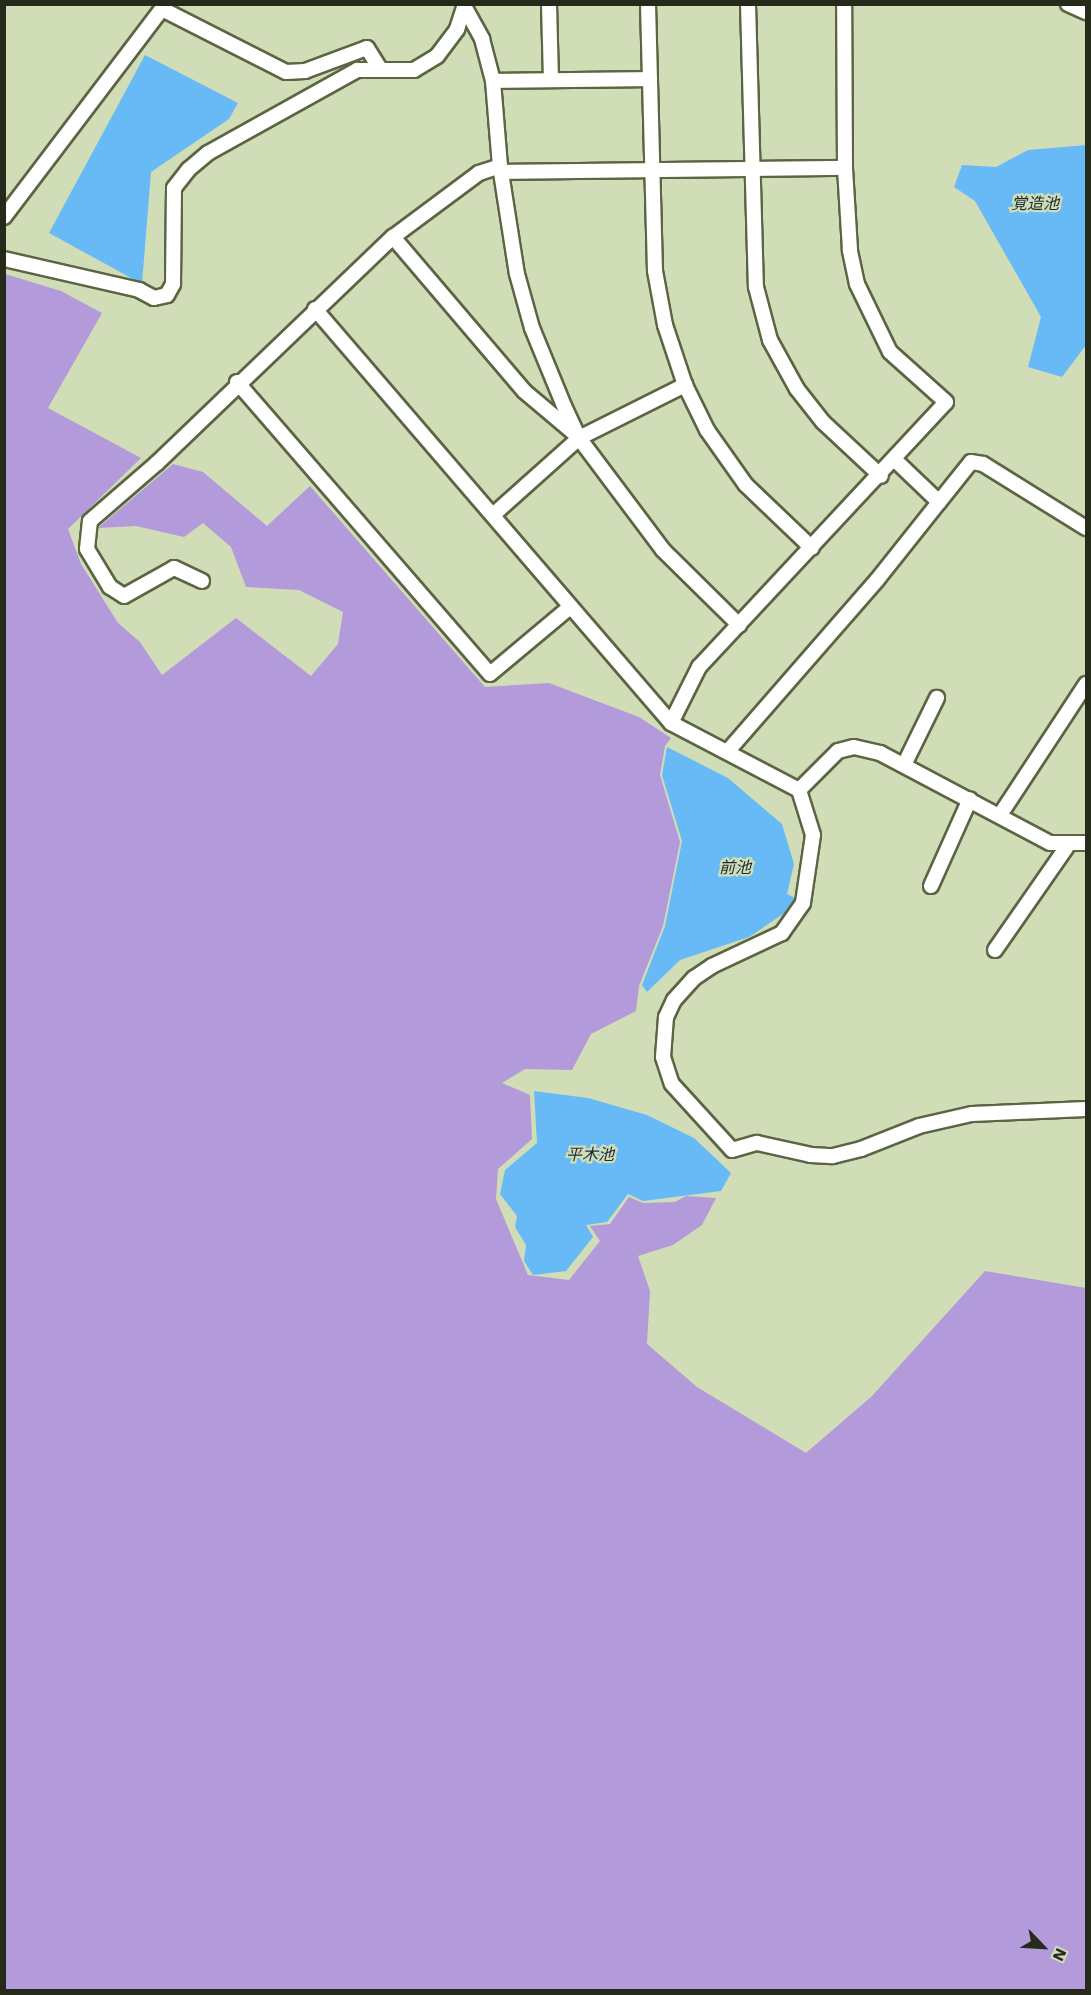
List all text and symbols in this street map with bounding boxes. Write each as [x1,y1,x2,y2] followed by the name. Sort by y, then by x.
[1011,194,1059,214] water label: 覚造池
[719,858,751,878] water label: 前池
[566,1145,614,1165] water label: 平木池
[1013,1917,1073,1977] north arrow
[1049,1945,1071,1964] text: N

